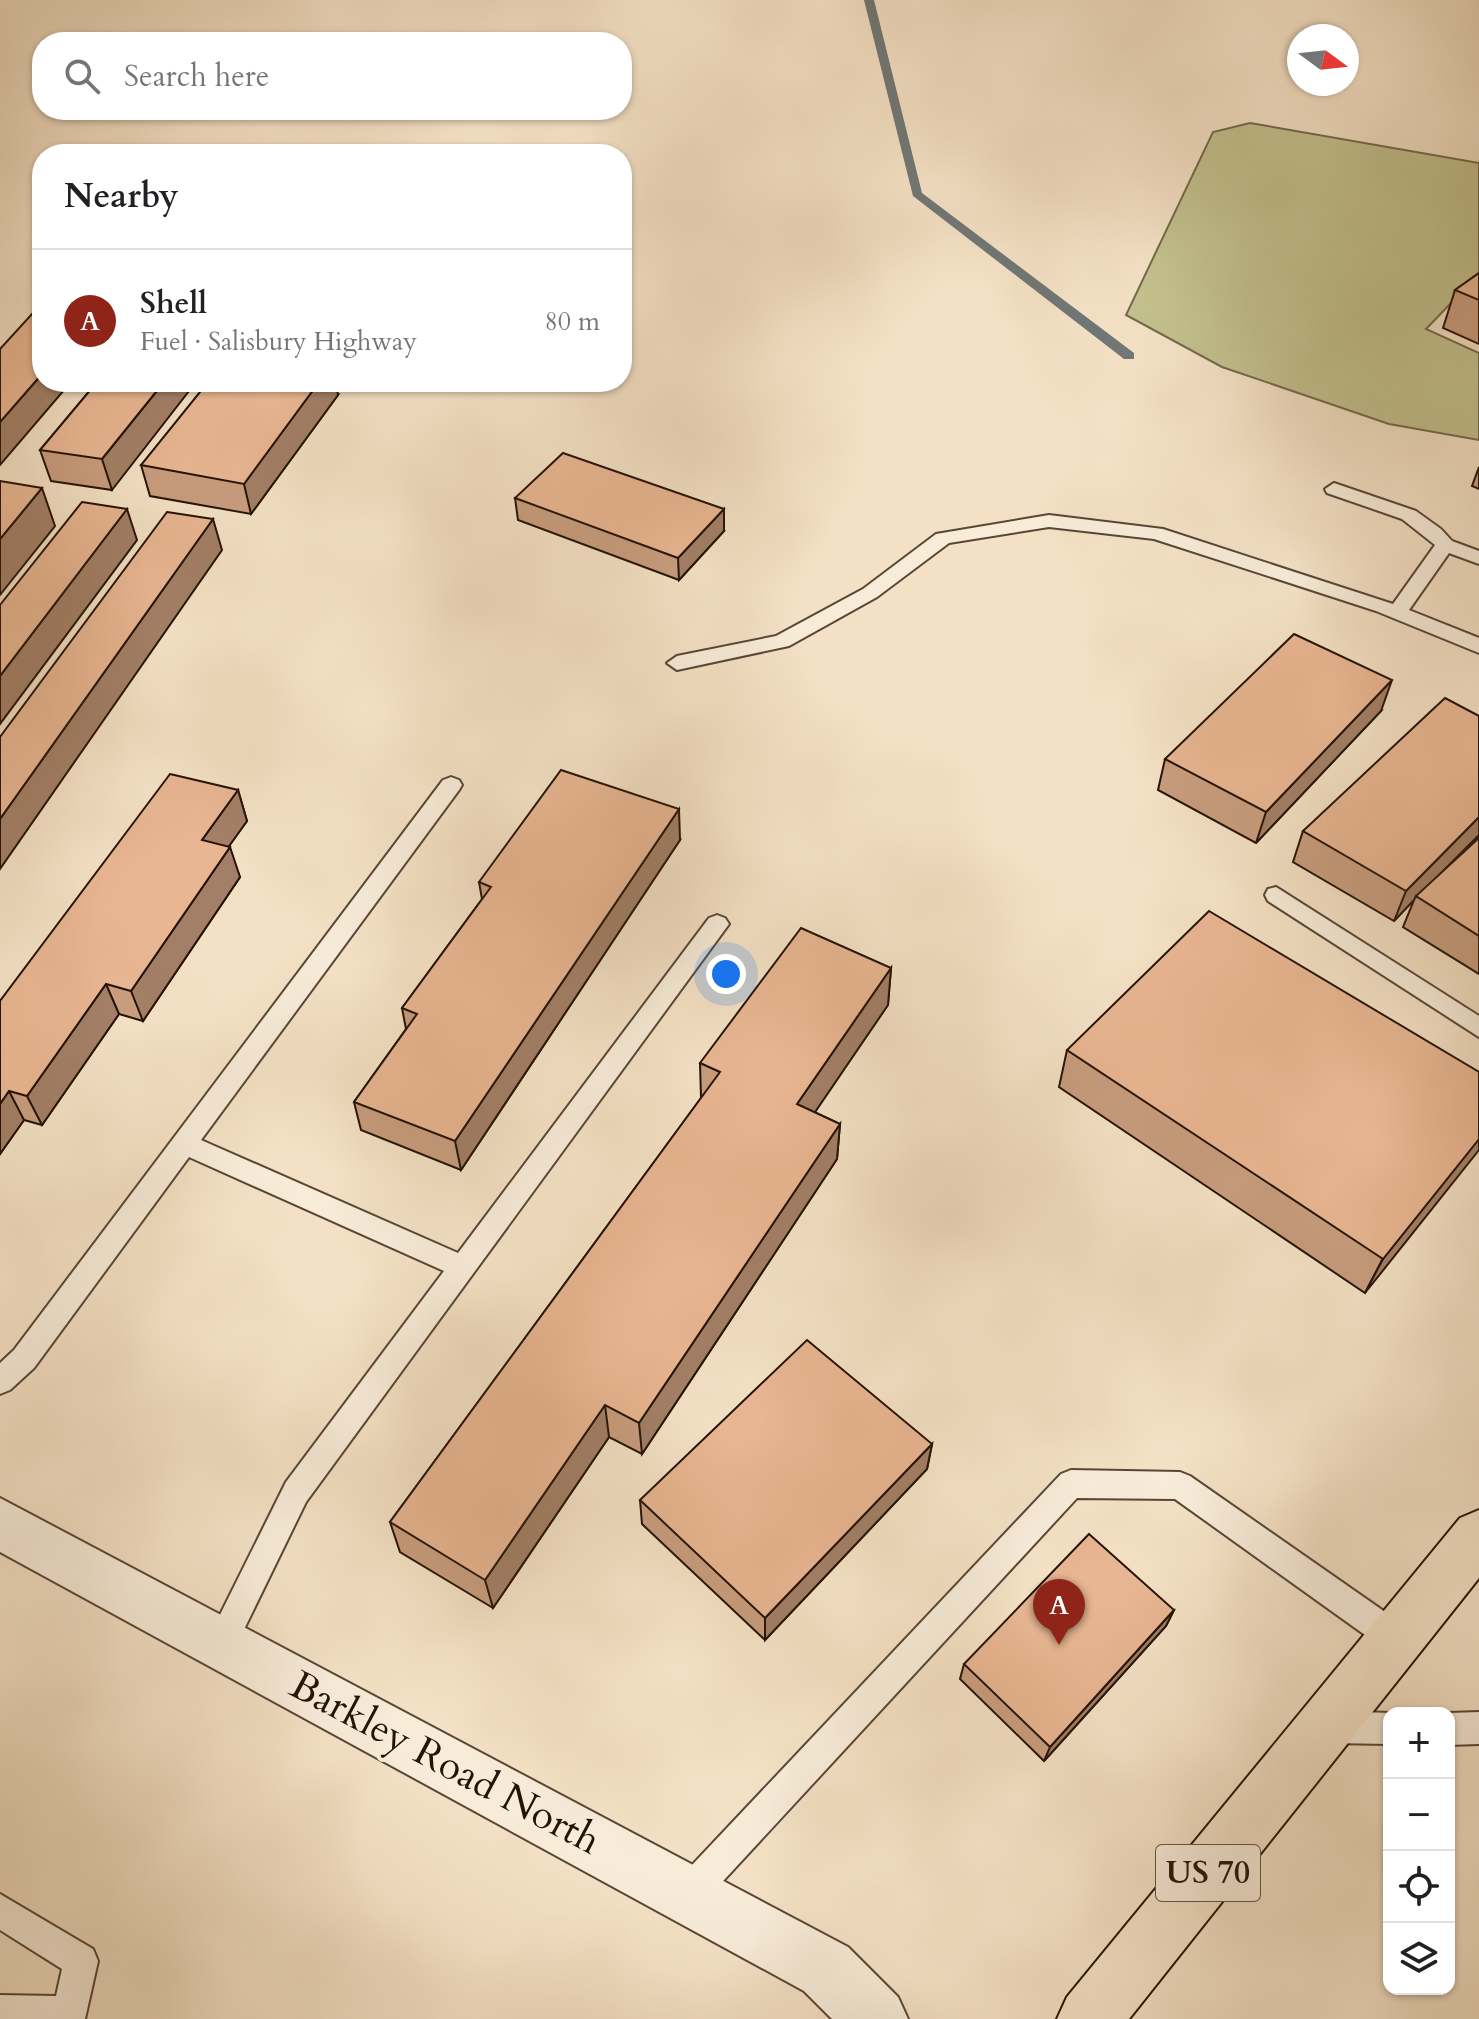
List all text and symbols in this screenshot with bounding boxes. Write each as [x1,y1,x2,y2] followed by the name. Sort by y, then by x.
[1287,24,1359,96] north arrow
[32,32,632,120] search box
[60,54,104,98] icon: search
[124,56,269,97] text: Search here
[64,173,179,219] text: Nearby
[140,283,207,324] text: Shell
[80,304,100,339] text: A
[544,304,600,339] text: 80 m
[140,324,417,359] text: Fuel · Salisbury Highway
[706,954,746,994] your location
[1033,1579,1085,1645] pin: A
[280,1658,610,1868] street label: Barkley Road North
[1383,1707,1455,1995] map controls
[1383,1707,1455,1779] button: +
[1383,1779,1455,1851] button: −
[1156,1845,1260,1901] road number: US 70
[1383,1851,1455,1923] button: locate
[1383,1923,1455,1995] button: layers

